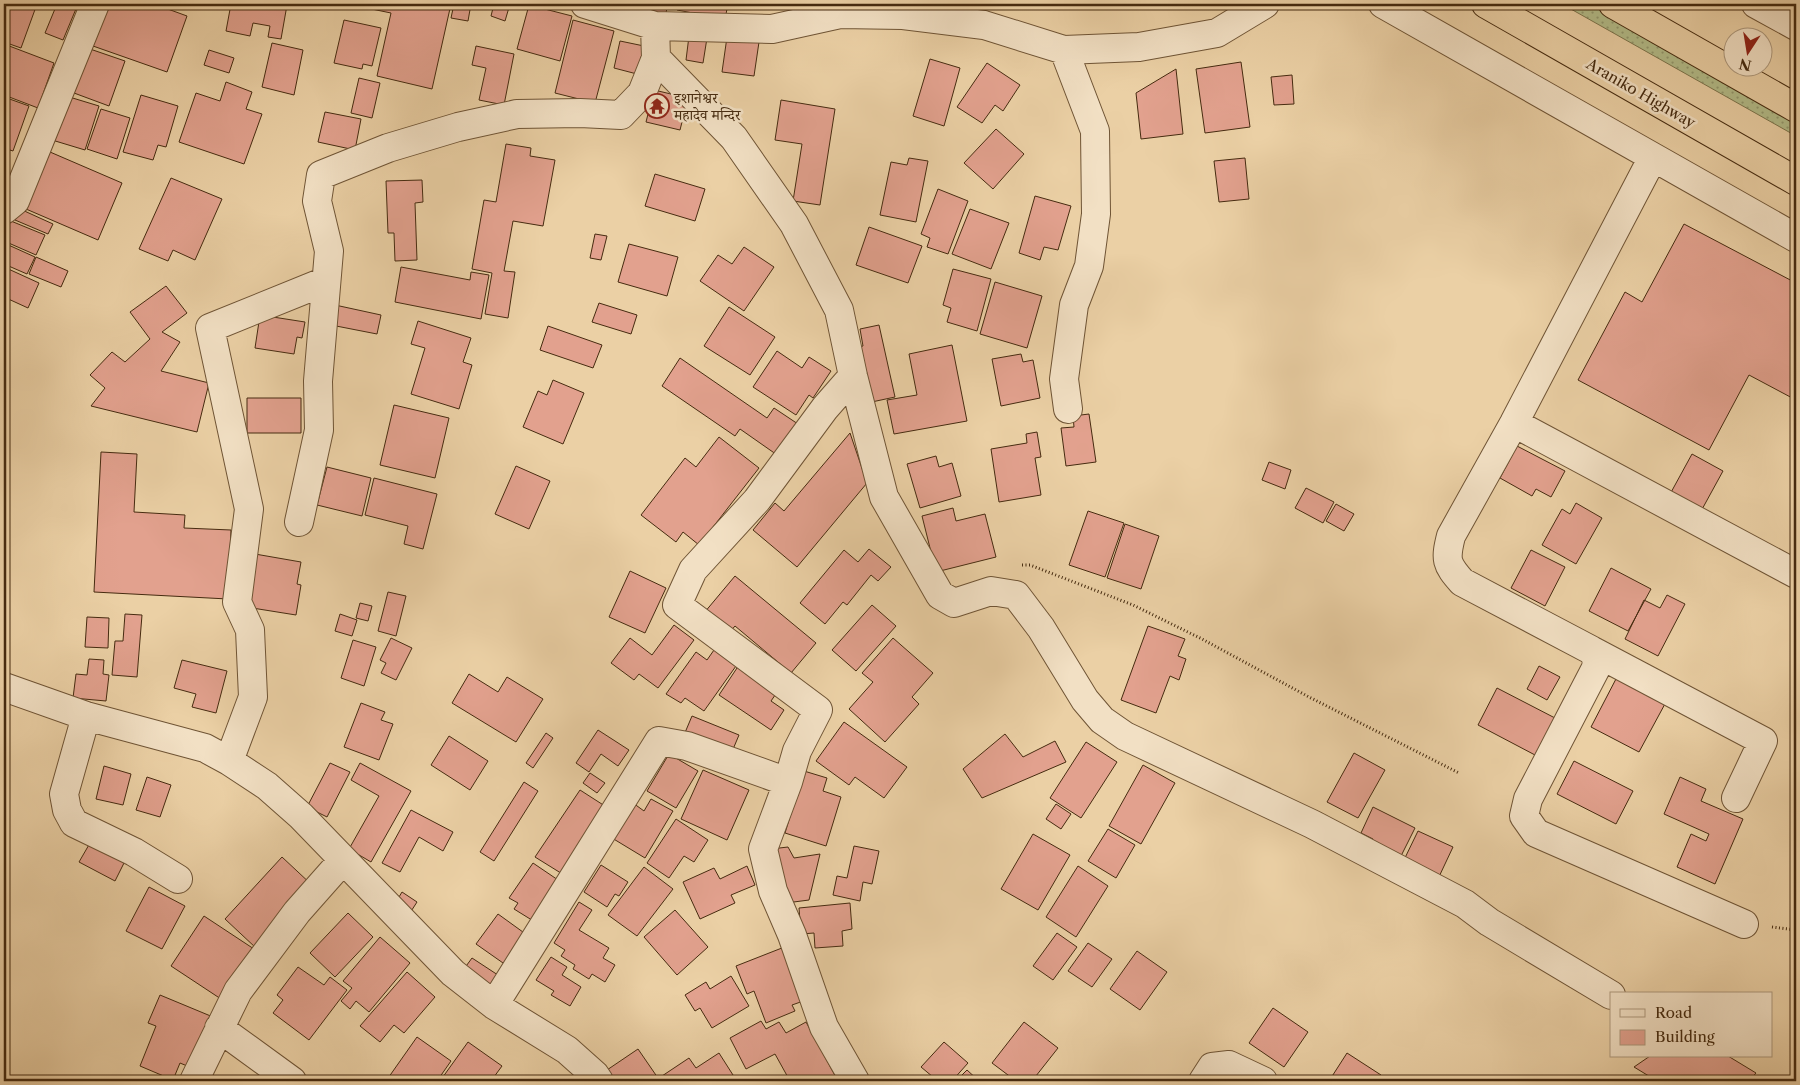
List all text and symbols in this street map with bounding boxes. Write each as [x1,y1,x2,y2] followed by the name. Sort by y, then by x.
[1722,28,1772,78] north arrow
[1582,54,1699,132] street label: Araniko Highway
[1737,55,1753,75] text: N
[673,88,742,124] place label: इशानेश्वर महादेव मन्दिर
[644,93,670,119] temple icon: इशानेश्वर महादेव मन्दिर
[1610,992,1772,1058] legend
[1655,1003,1692,1022] text: Road
[1655,1027,1715,1046] text: Building

